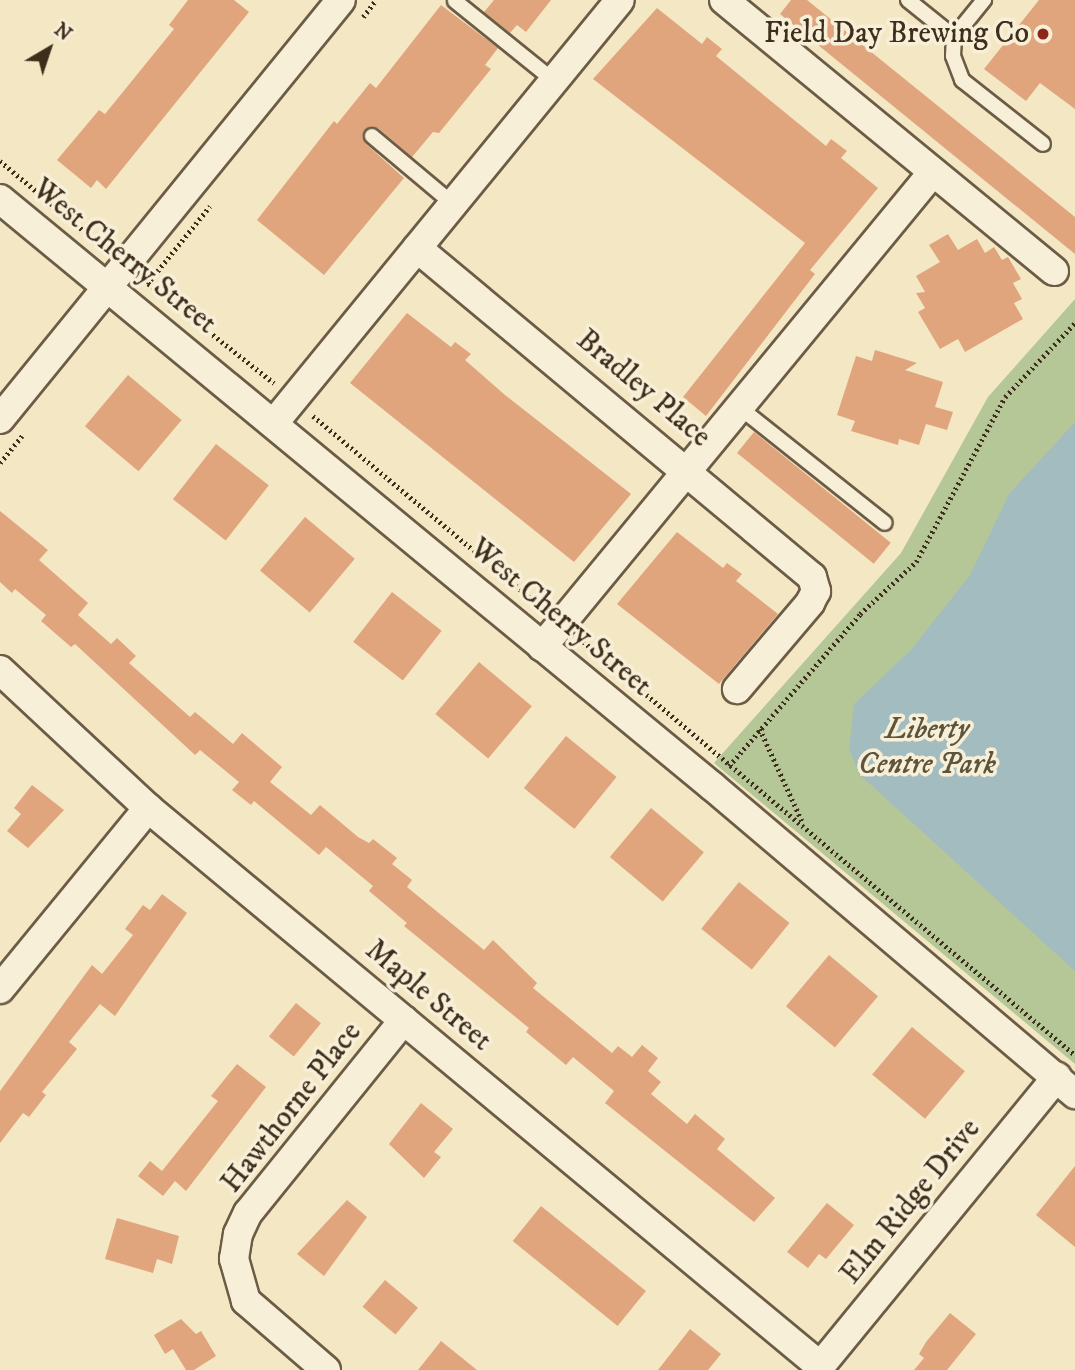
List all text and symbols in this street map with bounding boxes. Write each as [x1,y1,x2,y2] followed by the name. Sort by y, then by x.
[14,14,84,84] north arrow
[764,16,1029,52] place label: Field Day Brewing Co
[49,18,76,46] text: N
[1035,26,1051,42] marker: Field Day Brewing Co
[25,172,223,342] street label: West Cherry Street
[569,322,717,456] street label: Bradley Place
[462,531,658,705] street label: West Cherry Street
[858,712,996,782] park label: Liberty Centre Park
[358,933,498,1059] street label: Maple Street
[214,1015,370,1201] street label: Hawthorne Place
[833,1112,989,1292] street label: Elm Ridge Drive

